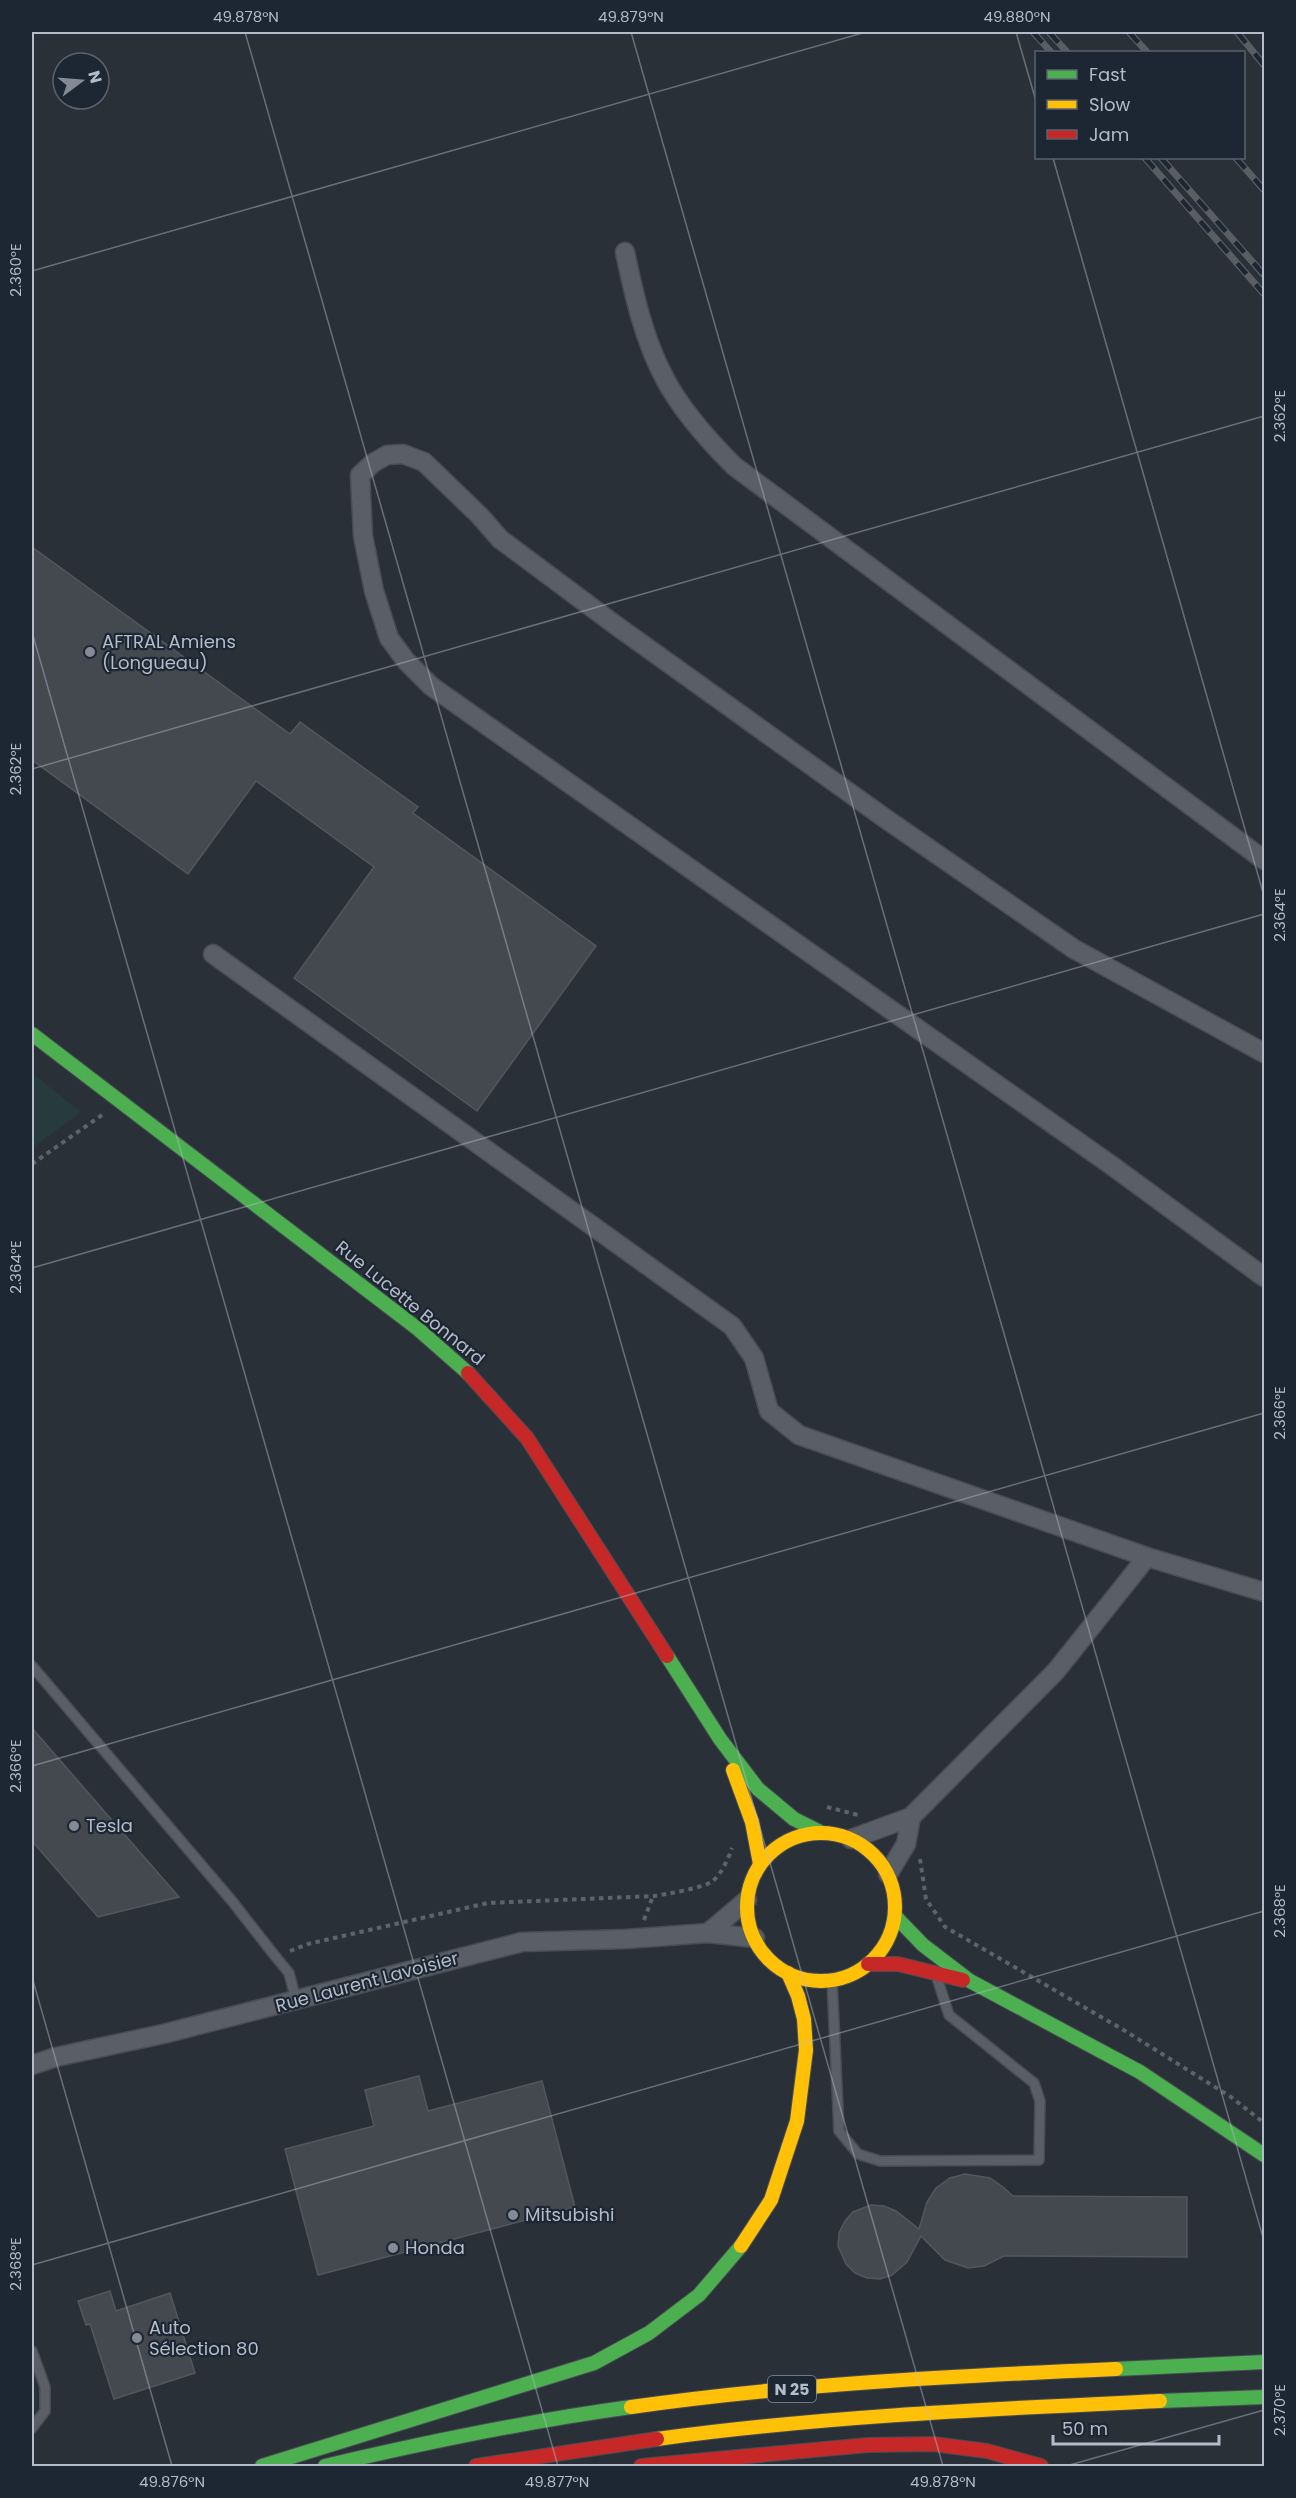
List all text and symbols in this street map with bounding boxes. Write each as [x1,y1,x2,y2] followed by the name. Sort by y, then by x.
[213,6,279,27] text: 49.878°N
[598,6,664,27] text: 49.879°N
[983,6,1051,27] text: 49.880°N
[51,51,111,111] north arrow
[1035,51,1245,159] legend
[1089,62,1126,87] text: Fast
[82,68,108,86] text: N
[1089,92,1131,117] text: Slow
[1089,122,1129,147] text: Jam
[5,243,26,297] text: 2.360°E
[1269,390,1290,442] text: 2.362°E
[102,629,236,675] place label: AFTRAL Amiens (Longueau)
[83,645,97,659] marker: AFTRAL Amiens (Longueau)
[5,743,26,795] text: 2.362°E
[1269,888,1290,942] text: 2.364°E
[330,1235,490,1371] street label: Rue Lucette Bonnard
[5,1240,26,1294] text: 2.364°E
[1269,1386,1290,1440] text: 2.366°E
[5,1739,26,1793] text: 2.366°E
[86,1813,133,1838] place label: Tesla
[67,1819,81,1833] marker: Tesla
[1269,1884,1290,1938] text: 2.368°E
[273,1945,461,2018] street label: Rue Laurent Lavoisier
[525,2202,614,2227] place label: Mitsubishi
[506,2208,520,2222] marker: Mitsubishi
[405,2235,465,2260] place label: Honda
[5,2237,26,2291] text: 2.368°E
[386,2241,400,2255] marker: Honda
[149,2315,259,2361] place label: Auto Sélection 80
[130,2331,144,2345] marker: Auto Sélection 80
[768,2376,816,2402] road number: N 25
[1269,2384,1290,2436] text: 2.370°E
[1053,2408,1220,2446] scale bar
[1062,2416,1108,2441] text: 50 m
[139,2471,205,2492] text: 49.876°N
[525,2471,589,2492] text: 49.877°N
[910,2471,976,2492] text: 49.878°N

